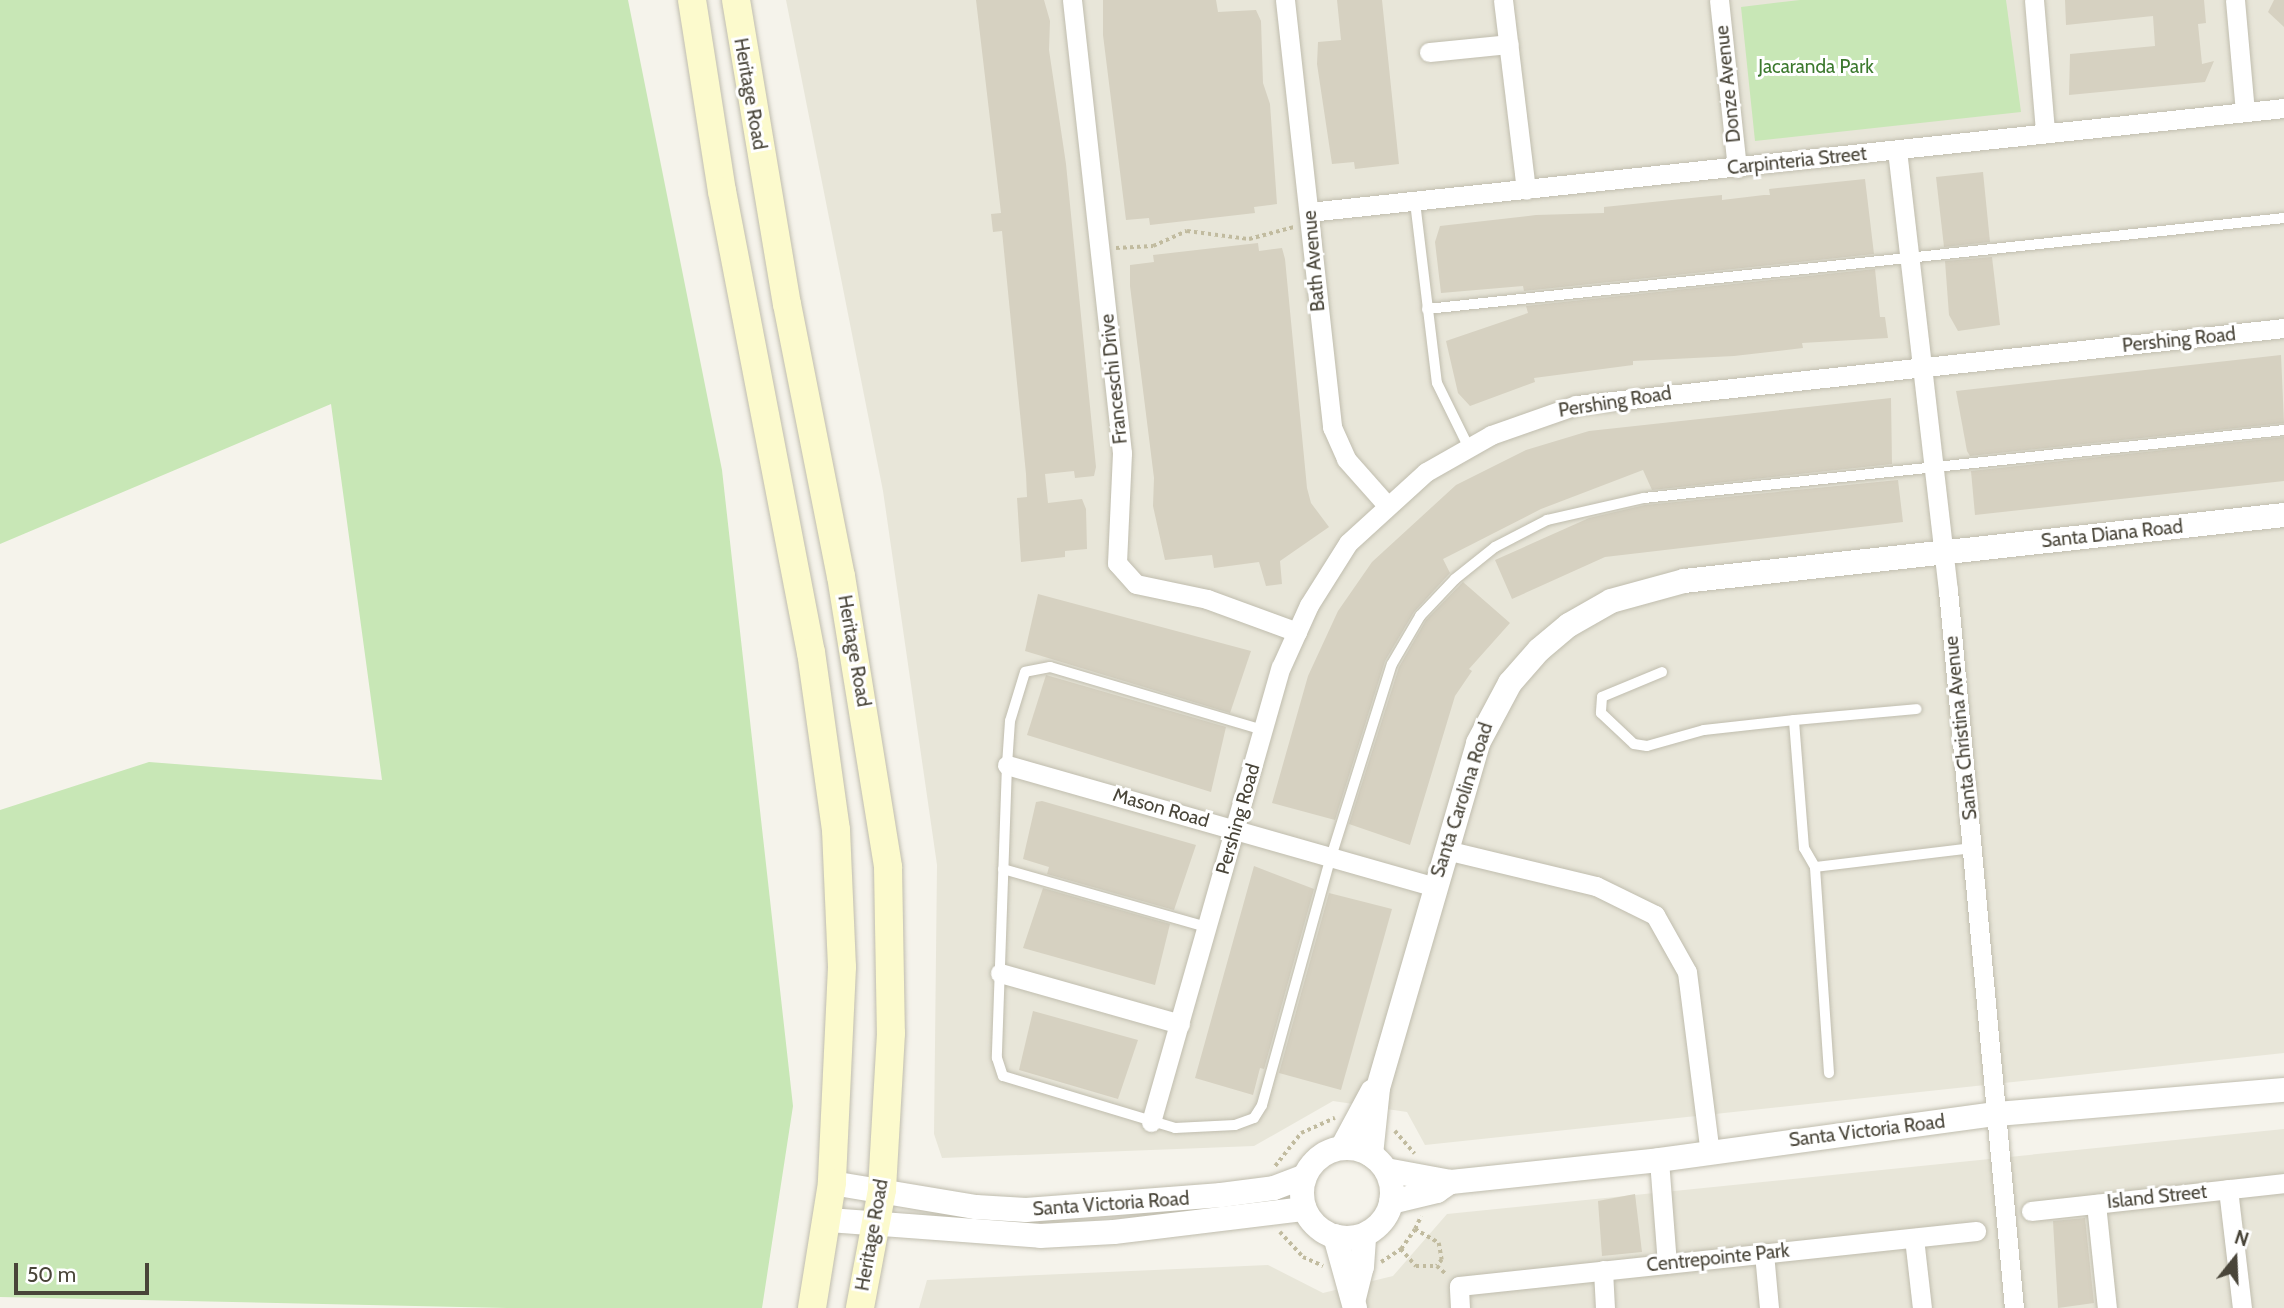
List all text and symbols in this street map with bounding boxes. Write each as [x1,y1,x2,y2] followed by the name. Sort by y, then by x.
[1711,24,1745,144] street label: Donze Avenue
[729,36,771,152] street label: Heritage Road
[1758,56,1874,78] park label: Jacaranda Park
[1726,142,1868,180] street label: Carpinteria Street
[1298,209,1330,313] street label: Bath Avenue
[1096,313,1132,445] street label: Franceschi Drive
[2121,323,2237,357] street label: Pershing Road
[1557,382,1673,422] street label: Pershing Road
[2040,515,2184,553] street label: Santa Diana Road
[833,593,875,709] street label: Heritage Road
[1940,635,1982,821] street label: Santa Christina Avenue
[1426,720,1498,880] street label: Santa Carolina Road
[1211,761,1265,877] street label: Pershing Road
[1110,783,1212,833] street label: Mason Road
[1788,1110,1946,1152] street label: Santa Victoria Road
[851,1177,893,1293] street label: Heritage Road
[2106,1180,2208,1214] street label: Island Street
[1032,1187,1190,1221] street label: Santa Victoria Road
[2200,1224,2270,1294] north arrow
[2232,1226,2252,1252] text: N
[1645,1239,1791,1277] street label: Centrepointe Park
[18,1248,152,1292] scale bar
[27,1262,76,1287] text: 50 m

